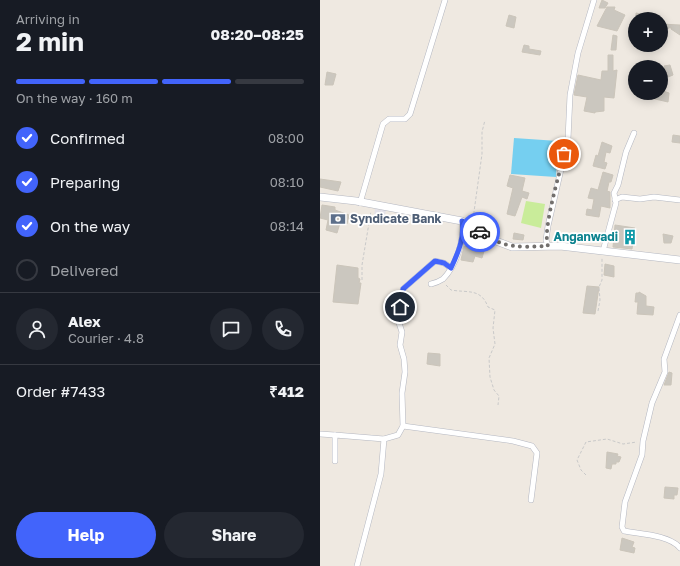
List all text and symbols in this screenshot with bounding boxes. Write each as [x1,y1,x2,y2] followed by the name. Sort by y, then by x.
[16,11,80,27] text: Arriving in
[628,12,668,100] map controls
[628,12,668,52] button: +
[211,25,304,43] text: 08:20–08:25
[16,26,84,57] text: 2 min
[628,60,668,100] button: −
[16,90,133,106] text: On the way · 160 m
[16,127,38,149] icon: check
[50,129,125,147] text: Confirmed
[268,130,304,146] text: 08:00
[547,137,581,171] pin
[553,143,575,165] icon: bag
[16,171,38,193] icon: check
[50,173,120,191] text: Preparing
[270,174,304,190] text: 08:10
[329,210,347,228] bank icon: Syndicate Bank
[350,211,441,226] place label: Syndicate Bank
[460,212,500,252] courier
[16,215,38,237] icon: check
[50,217,130,235] text: On the way
[270,218,304,234] text: 08:14
[469,221,491,243] icon: car
[621,228,639,246] building icon: Anganwadi
[553,229,618,244] place label: Anganwadi
[50,261,118,279] text: Delivered
[383,290,417,324] pin
[389,296,411,318] icon: home
[16,308,58,350] button: person
[210,308,252,350] button: chat
[262,308,304,350] button: phone
[68,312,101,330] text: Alex
[68,330,144,346] text: Courier · 4.8
[16,382,105,400] text: Order #7433
[269,382,304,400] text: ₹412
[16,512,156,558] button: Help
[164,512,304,558] button: Share

